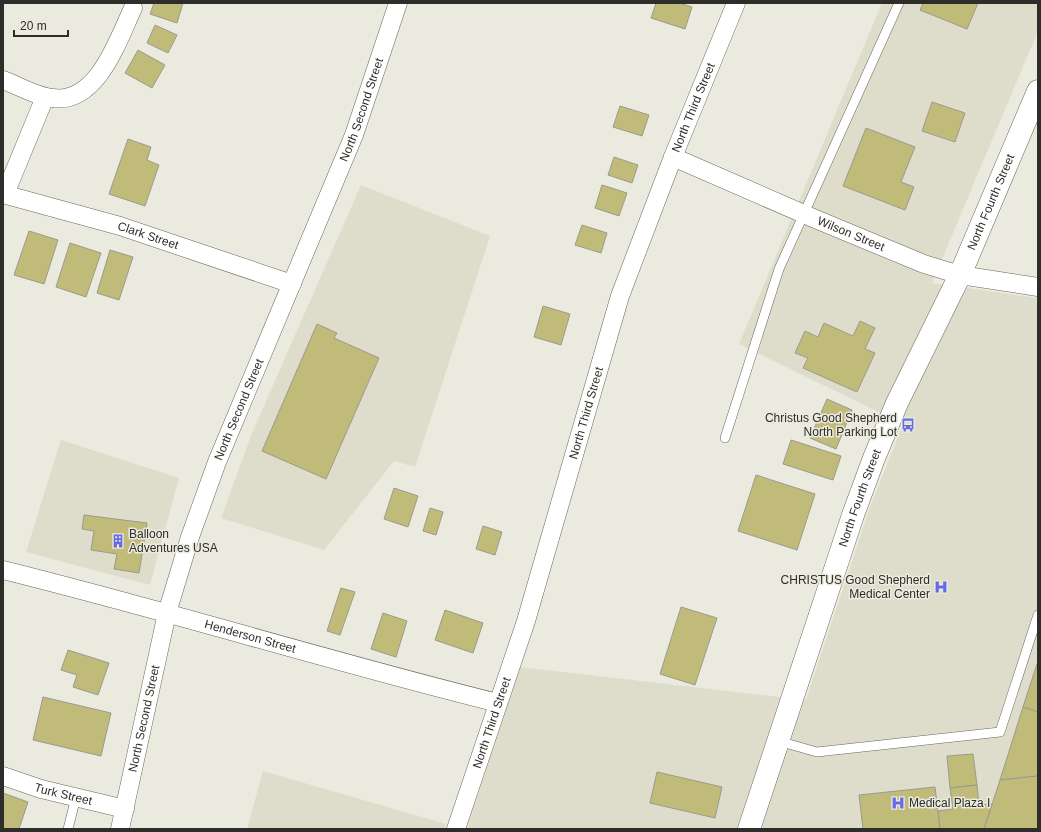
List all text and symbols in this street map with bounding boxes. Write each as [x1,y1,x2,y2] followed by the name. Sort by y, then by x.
[14,12,68,38] scale bar
[20,19,47,33] text: 20 m
[337,56,386,164] street label: North Second Street
[669,60,718,154] street label: North Third Street
[964,151,1018,252] street label: North Fourth Street
[815,214,887,254] street label: Wilson Street
[116,219,181,252] street label: Clark Street
[211,356,267,463] street label: North Second Street
[566,365,606,461] street label: North Third Street
[765,411,898,439] place label: Christus Good Shepherd North Parking Lot
[900,417,916,433] bus stop icon: Christus Good Shepherd North Parking Lot
[836,446,884,549] street label: North Fourth Street
[129,527,218,555] place label: Balloon Adventures USA
[110,533,126,549] building icon: Balloon Adventures USA
[781,573,930,601] place label: CHRISTUS Good Shepherd Medical Center
[933,579,949,595] hospital icon: CHRISTUS Good Shepherd Medical Center
[203,617,298,656] street label: Henderson Street
[126,663,163,773] street label: North Second Street
[470,675,514,770] street label: North Third Street
[32,780,94,808] street label: Turk Street
[890,795,906,811] hospital icon: Medical Plaza I
[909,796,990,810] place label: Medical Plaza I

